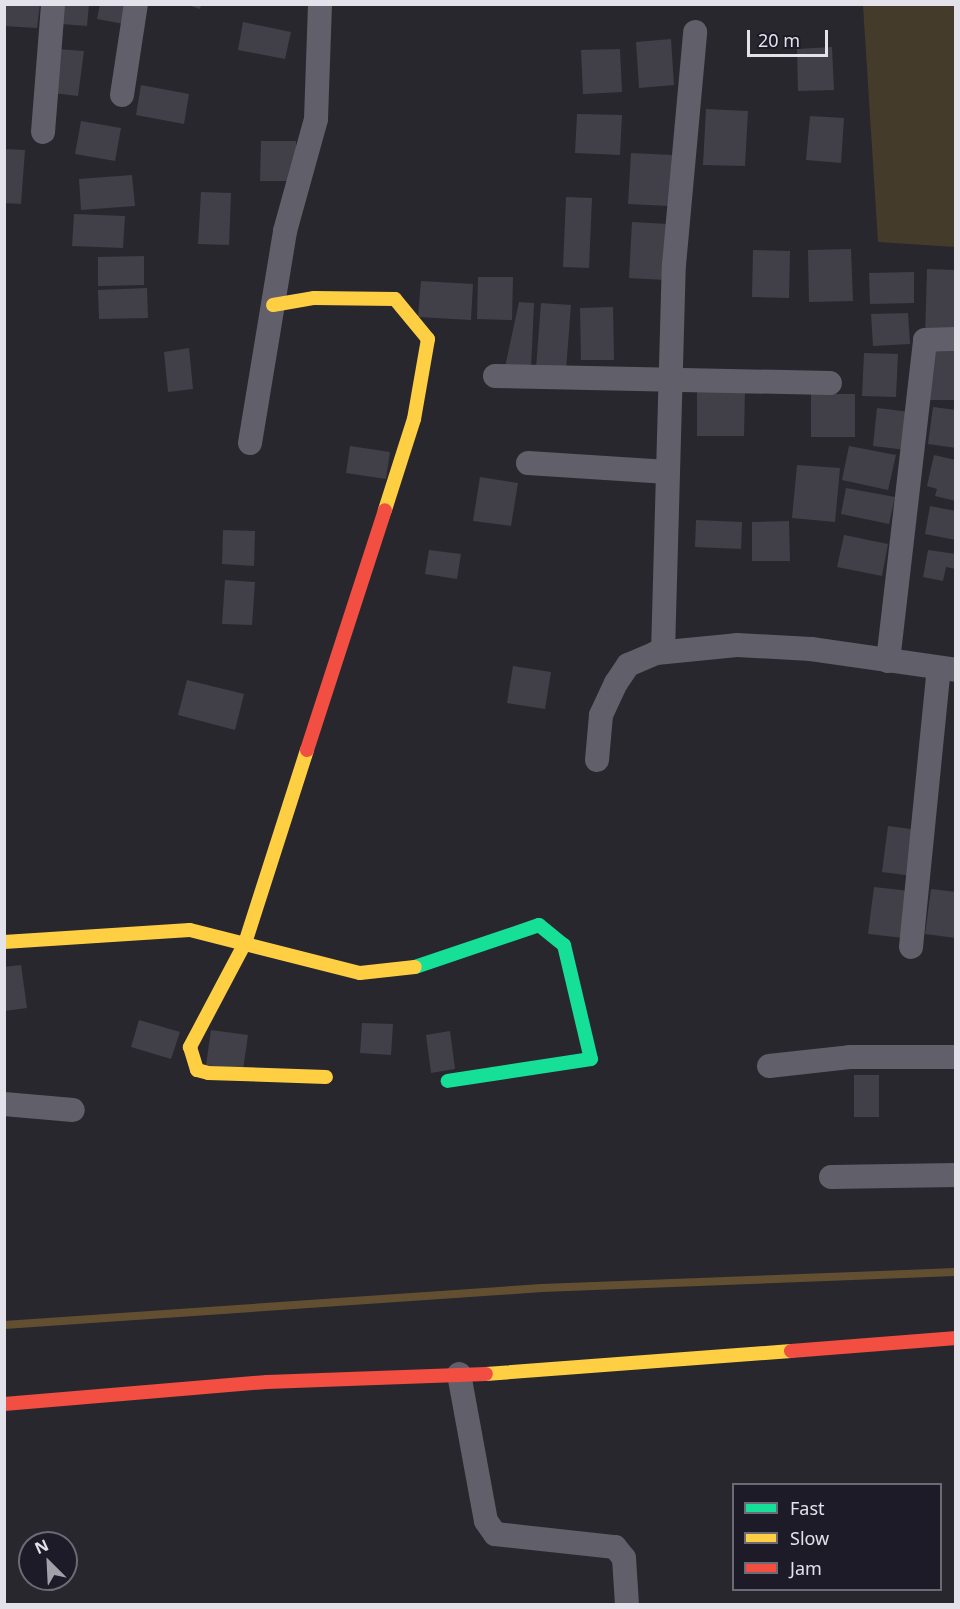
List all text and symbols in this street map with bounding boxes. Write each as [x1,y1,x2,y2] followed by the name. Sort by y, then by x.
[750,18,831,56] scale bar
[758,28,800,52] text: 20 m
[732,1483,942,1591] legend
[790,1496,825,1520] text: Fast
[790,1526,829,1550] text: Slow
[18,1531,78,1591] north arrow
[31,1534,52,1559] text: N
[790,1556,822,1580] text: Jam

